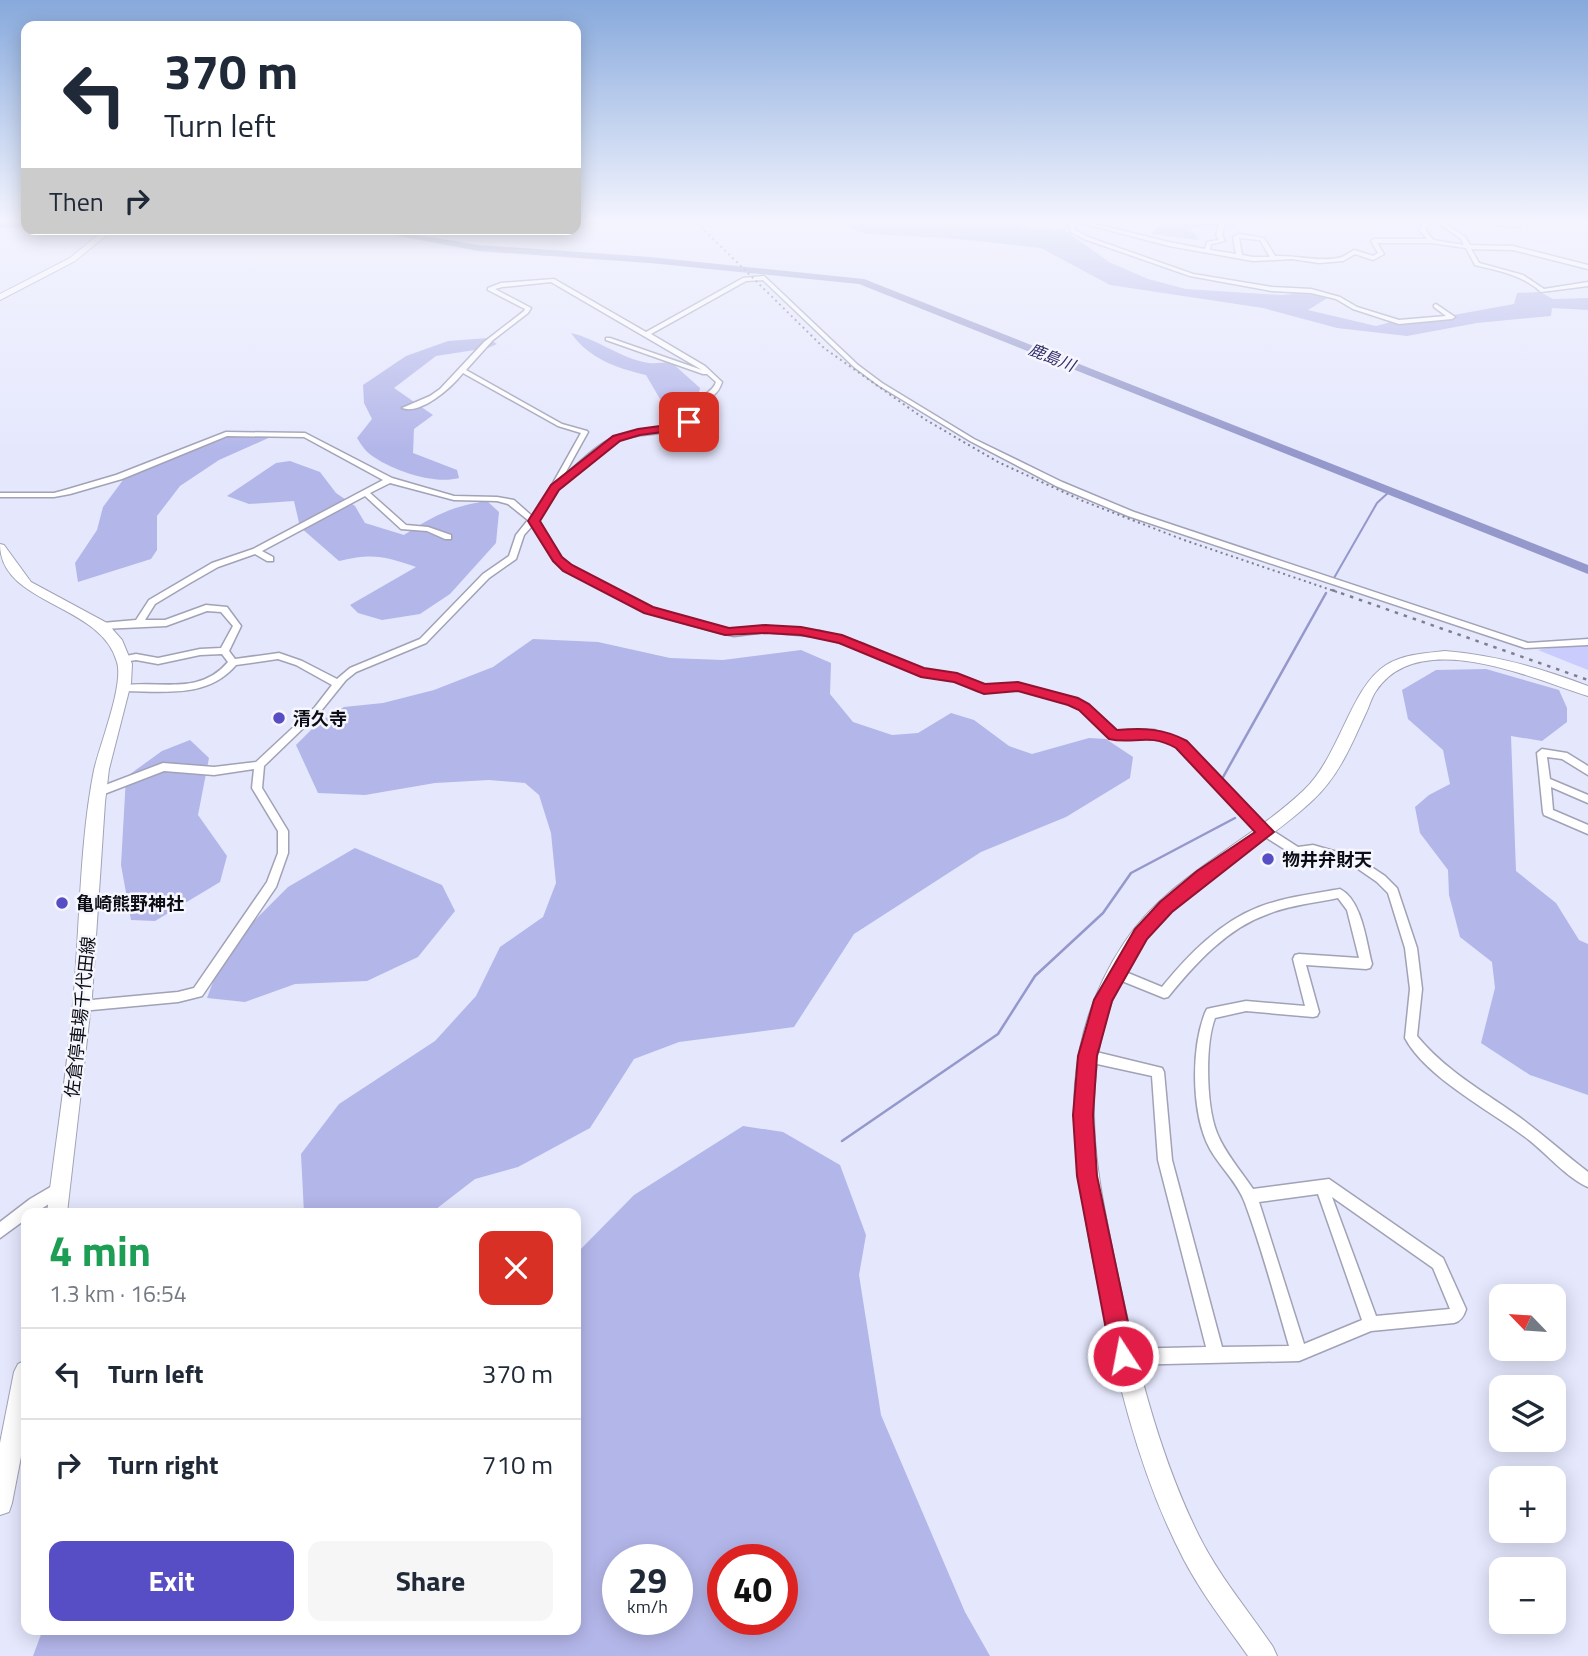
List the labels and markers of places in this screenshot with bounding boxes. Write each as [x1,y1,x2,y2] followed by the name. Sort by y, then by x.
[659,392,719,452] pin
[293,705,347,732] place label: 清久寺
[271,710,287,726] marker: 清久寺
[1282,846,1372,873] place label: 物井弁財天
[1260,851,1276,867] marker: 物井弁財天
[76,890,184,917] place label: 亀崎熊野神社
[54,895,70,911] marker: 亀崎熊野神社

